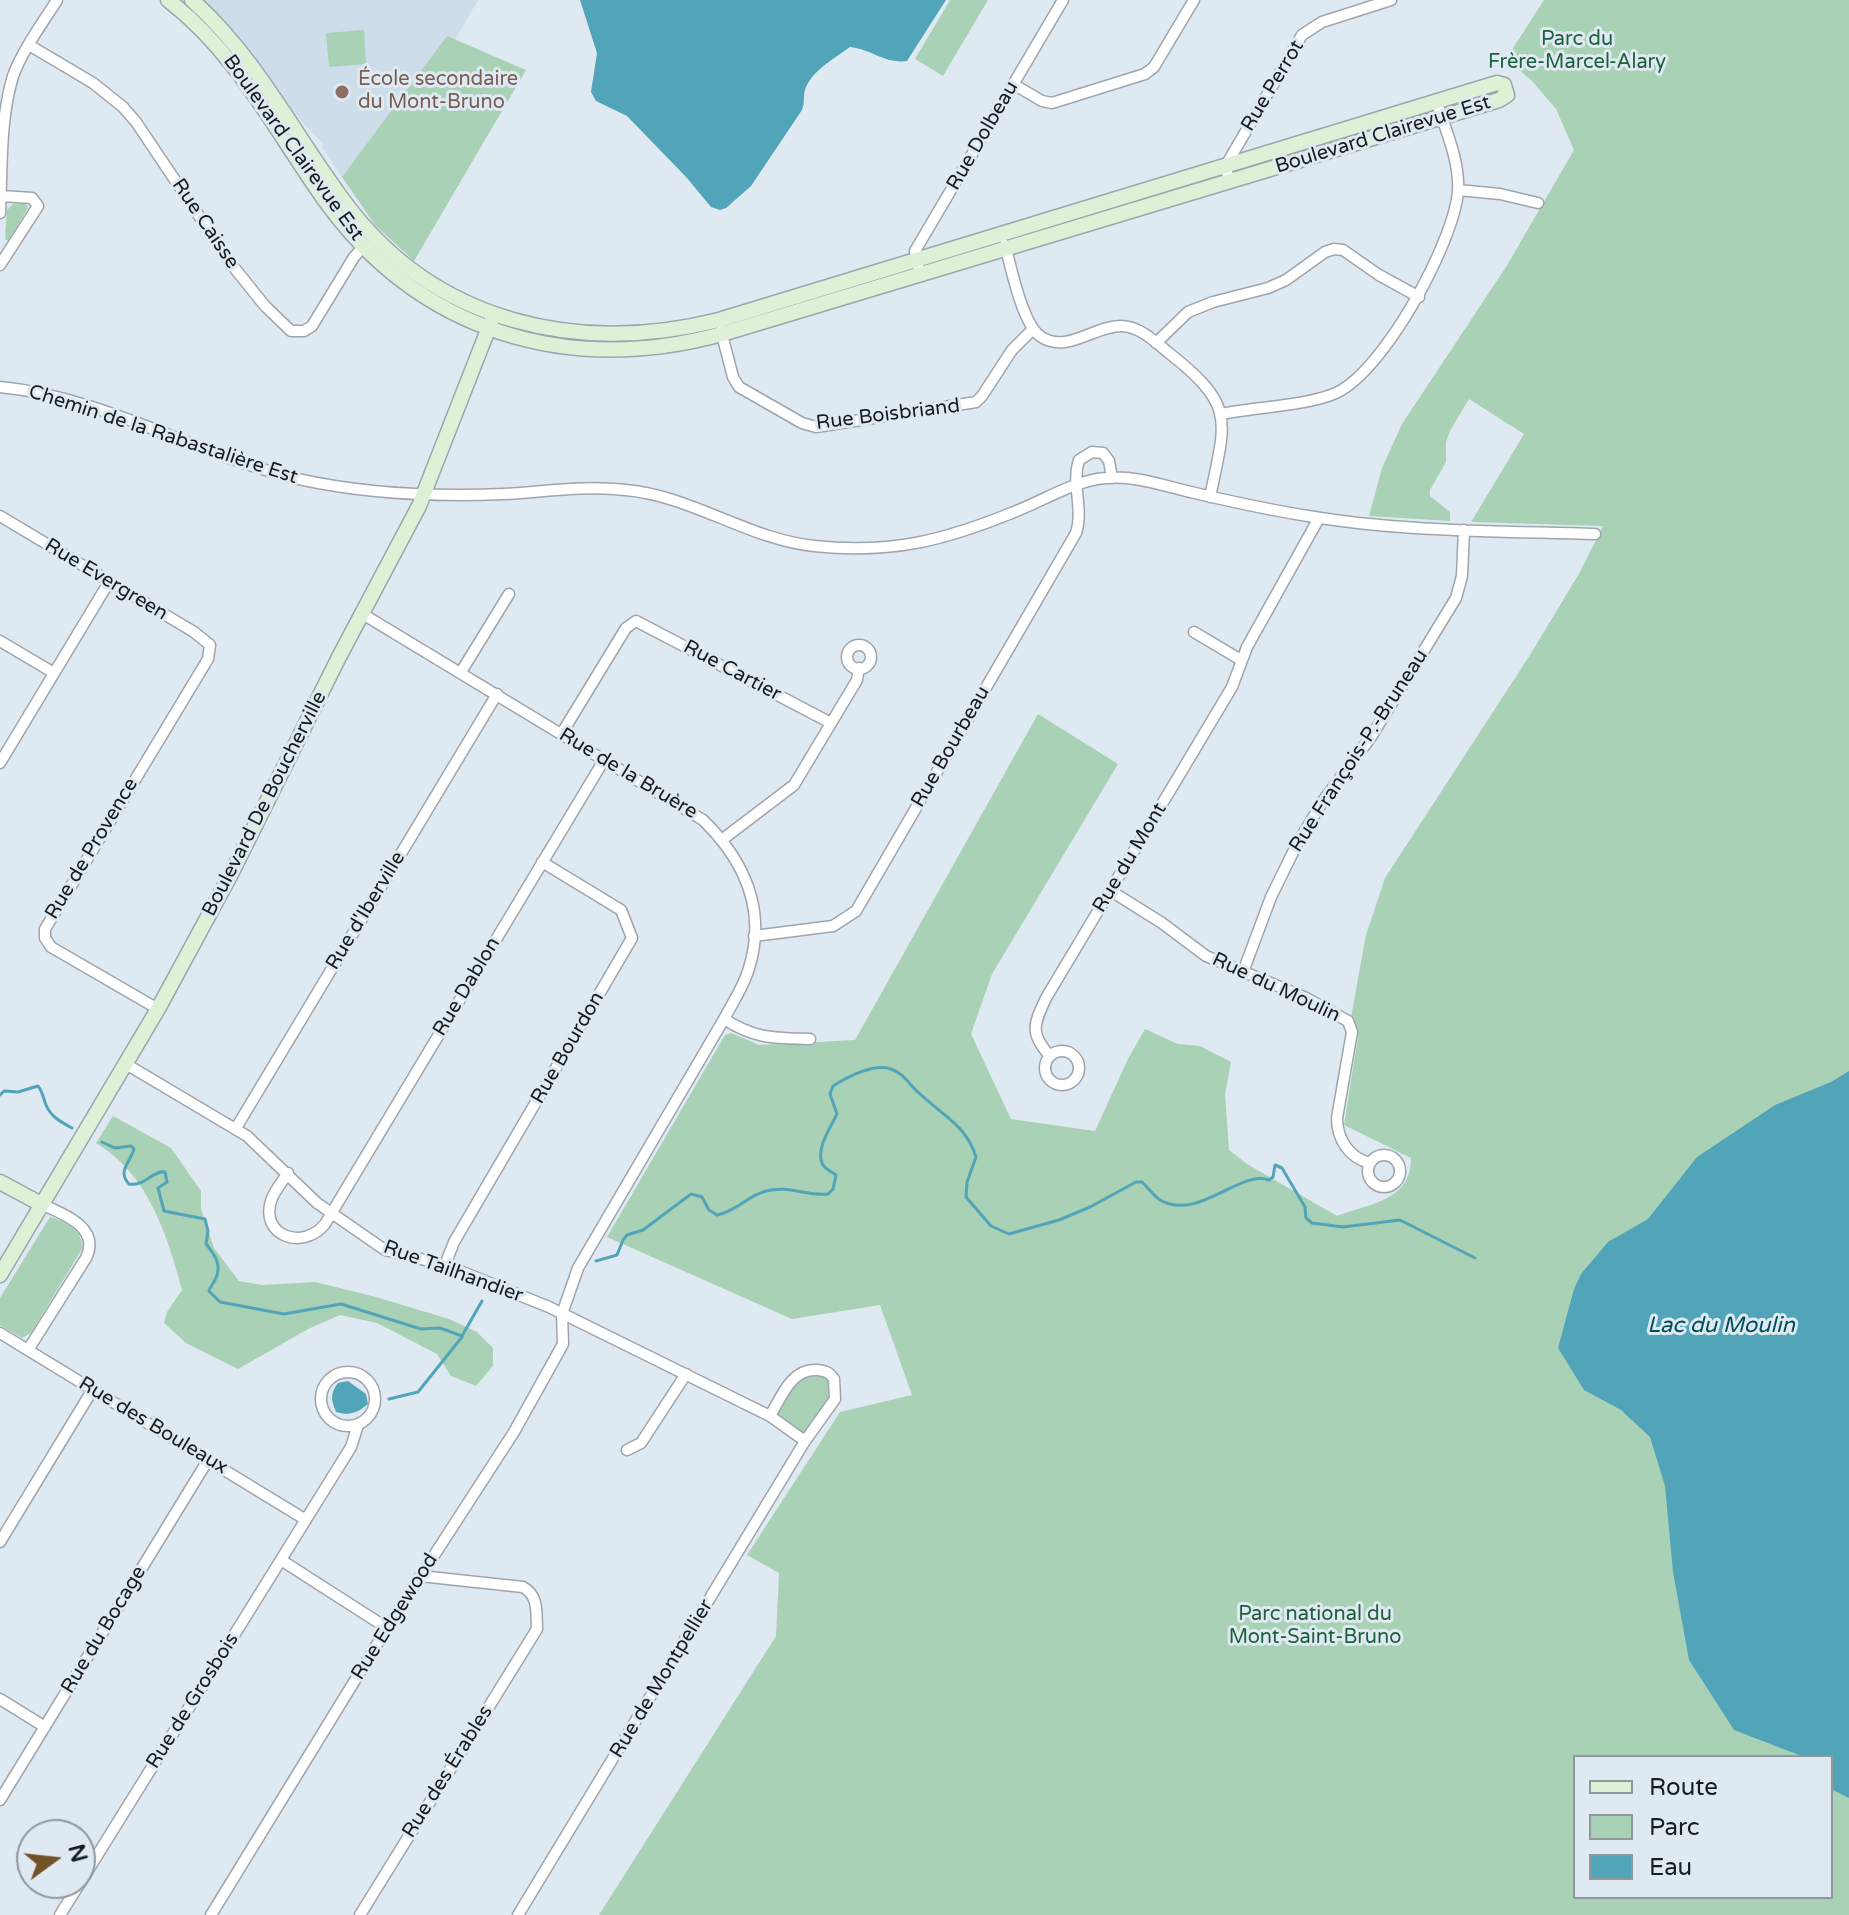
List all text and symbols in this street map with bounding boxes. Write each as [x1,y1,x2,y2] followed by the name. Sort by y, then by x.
[1488,28,1666,75] park label: Parc du Frère-Marcel-Alary
[1236,36,1310,136] street label: Rue Perrot
[217,50,369,246] street label: Boulevard Clairevue Est
[358,68,518,115] place label: École secondaire du Mont-Bruno
[942,77,1024,195] street label: Rue Dolbeau
[333,83,351,101] marker: École secondaire du Mont-Bruno
[1272,91,1494,179] street label: Boulevard Clairevue Est
[166,174,244,274] street label: Rue Caisse
[25,380,301,490] street label: Chemin de la Rabastalière Est
[815,394,961,436] street label: Rue Boisbriand
[40,534,172,626] street label: Rue Evergreen
[679,635,785,707] street label: Rue Cartier
[1284,645,1434,857] street label: Rue François-P.-Bruneau
[907,682,995,812] street label: Rue Bourbeau
[198,688,332,920] street label: Boulevard De Boucherville
[555,723,701,825] street label: Rue de la Bruère
[40,774,144,924] street label: Rue de Provence
[1088,799,1172,917] street label: Rue du Mont
[321,847,411,975] street label: Rue d'Iberville
[428,933,506,1041] street label: Rue Dablon
[1208,948,1344,1028] street label: Rue du Moulin
[526,988,610,1108] street label: Rue Bourdon
[380,1236,526,1308] street label: Rue Tailhandier
[1647,1313,1795,1339] water label: Lac du Moulin
[74,1372,232,1480] street label: Rue des Bouleaux
[347,1549,443,1685] street label: Rue Edgewood
[56,1562,152,1698] street label: Rue du Bocage
[605,1595,719,1763] street label: Rue de Montpellier
[1229,1603,1401,1650] park label: Parc national du Mont-Saint-Bruno
[142,1629,244,1773] street label: Rue de Grosbois
[398,1701,498,1843] street label: Rue des Érables
[1573,1755,1833,1899] legend
[1649,1773,1718,1802] text: Route
[1649,1813,1700,1842] text: Parc
[16,1819,96,1899] north arrow
[62,1841,92,1865] text: N
[1649,1853,1692,1882] text: Eau

